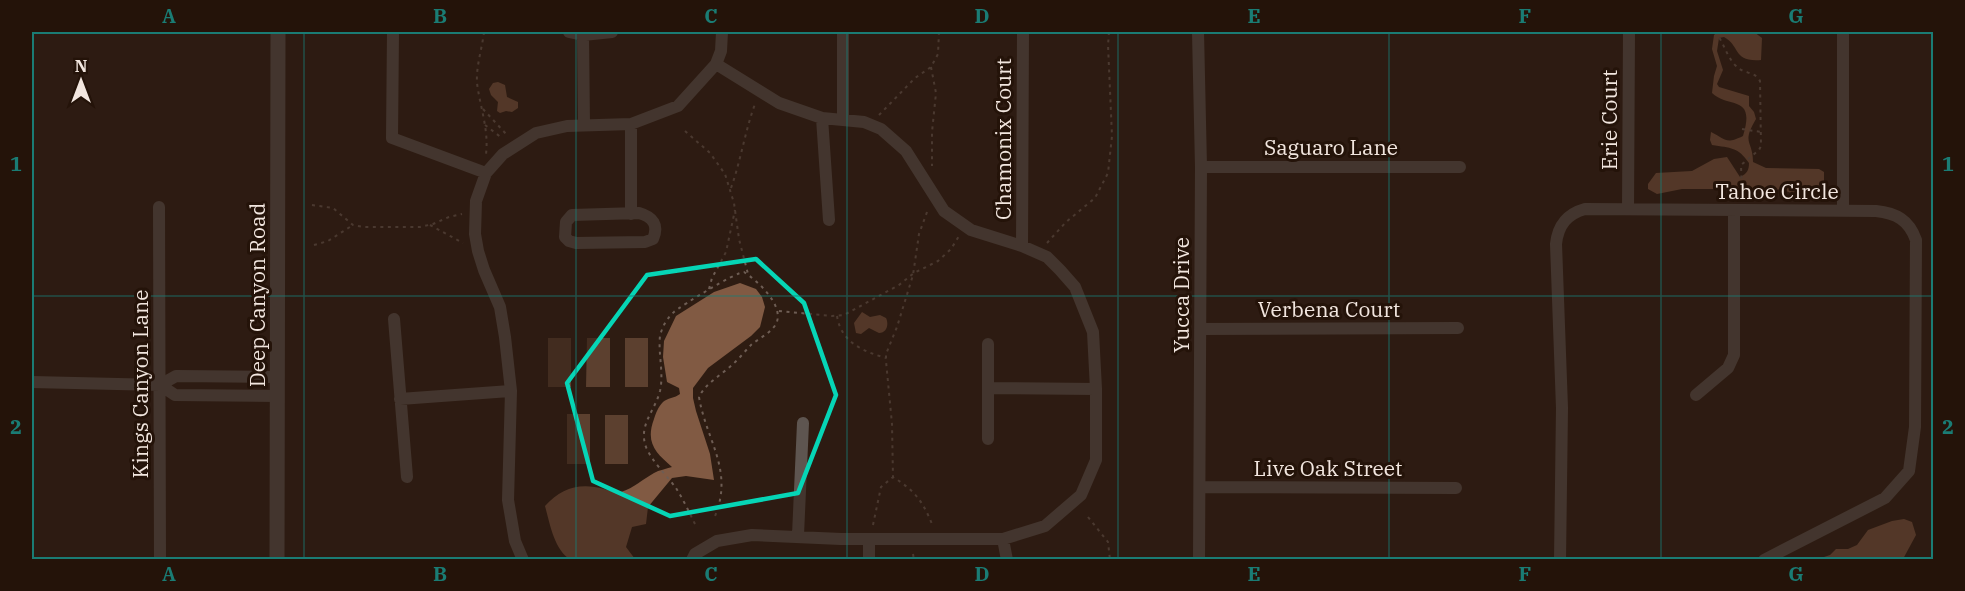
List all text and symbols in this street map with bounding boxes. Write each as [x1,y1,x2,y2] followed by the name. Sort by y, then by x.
[162,2,176,29] text: A
[433,2,447,29] text: B
[704,2,718,29] text: C
[974,2,990,29] text: D
[1247,2,1261,29] text: E
[1519,2,1531,29] text: F
[1788,2,1804,29] text: G
[51,51,111,111] north arrow
[75,56,87,76] text: N
[989,58,1017,220] street label: Chamonix Court
[1595,70,1623,170] street label: Erie Court
[1264,133,1398,161] street label: Saguaro Lane
[10,150,22,177] text: 1
[1942,150,1954,177] text: 1
[1715,177,1839,205] street label: Tahoe Circle
[243,203,271,387] street label: Deep Canyon Road
[1167,237,1195,353] street label: Yucca Drive
[126,289,154,479] street label: Kings Canyon Lane
[1258,295,1400,323] street label: Verbena Court
[10,413,22,440] text: 2
[1942,413,1954,440] text: 2
[1254,454,1402,482] street label: Live Oak Street
[162,560,176,587] text: A
[433,560,447,587] text: B
[704,560,718,587] text: C
[974,560,990,587] text: D
[1247,560,1261,587] text: E
[1519,560,1531,587] text: F
[1788,560,1804,587] text: G

